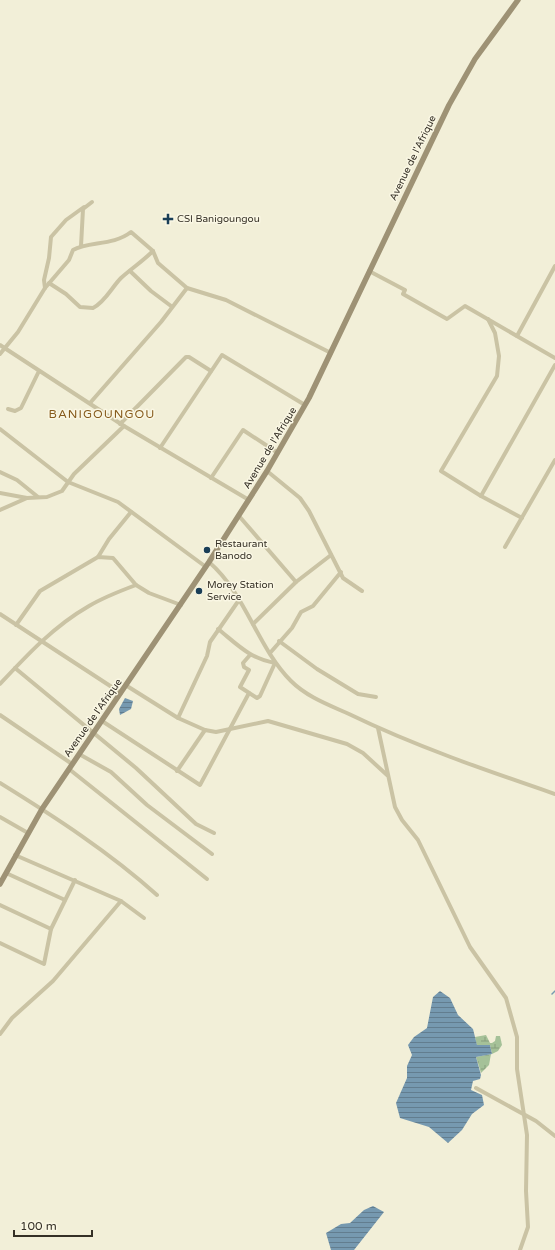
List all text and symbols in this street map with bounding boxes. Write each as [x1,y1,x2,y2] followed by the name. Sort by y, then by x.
[387,113,439,202] street label: Avenue de l'Afrique
[162,213,174,225] marker: CSI Banigoungou
[177,213,260,225] place label: CSI Banigoungou
[241,405,299,491] street label: Avenue de l'Afrique
[49,407,155,421] district label: BANIGOUNGOU
[215,538,267,562] place label: Restaurant Banodo
[202,545,212,555] marker: Restaurant Banodo
[207,579,274,603] place label: Morey Station Service
[194,586,204,596] marker: Morey Station Service
[61,676,125,760] street label: Avenue de l'Afrique
[14,1212,92,1238] scale bar
[20,1219,57,1233] text: 100 m

